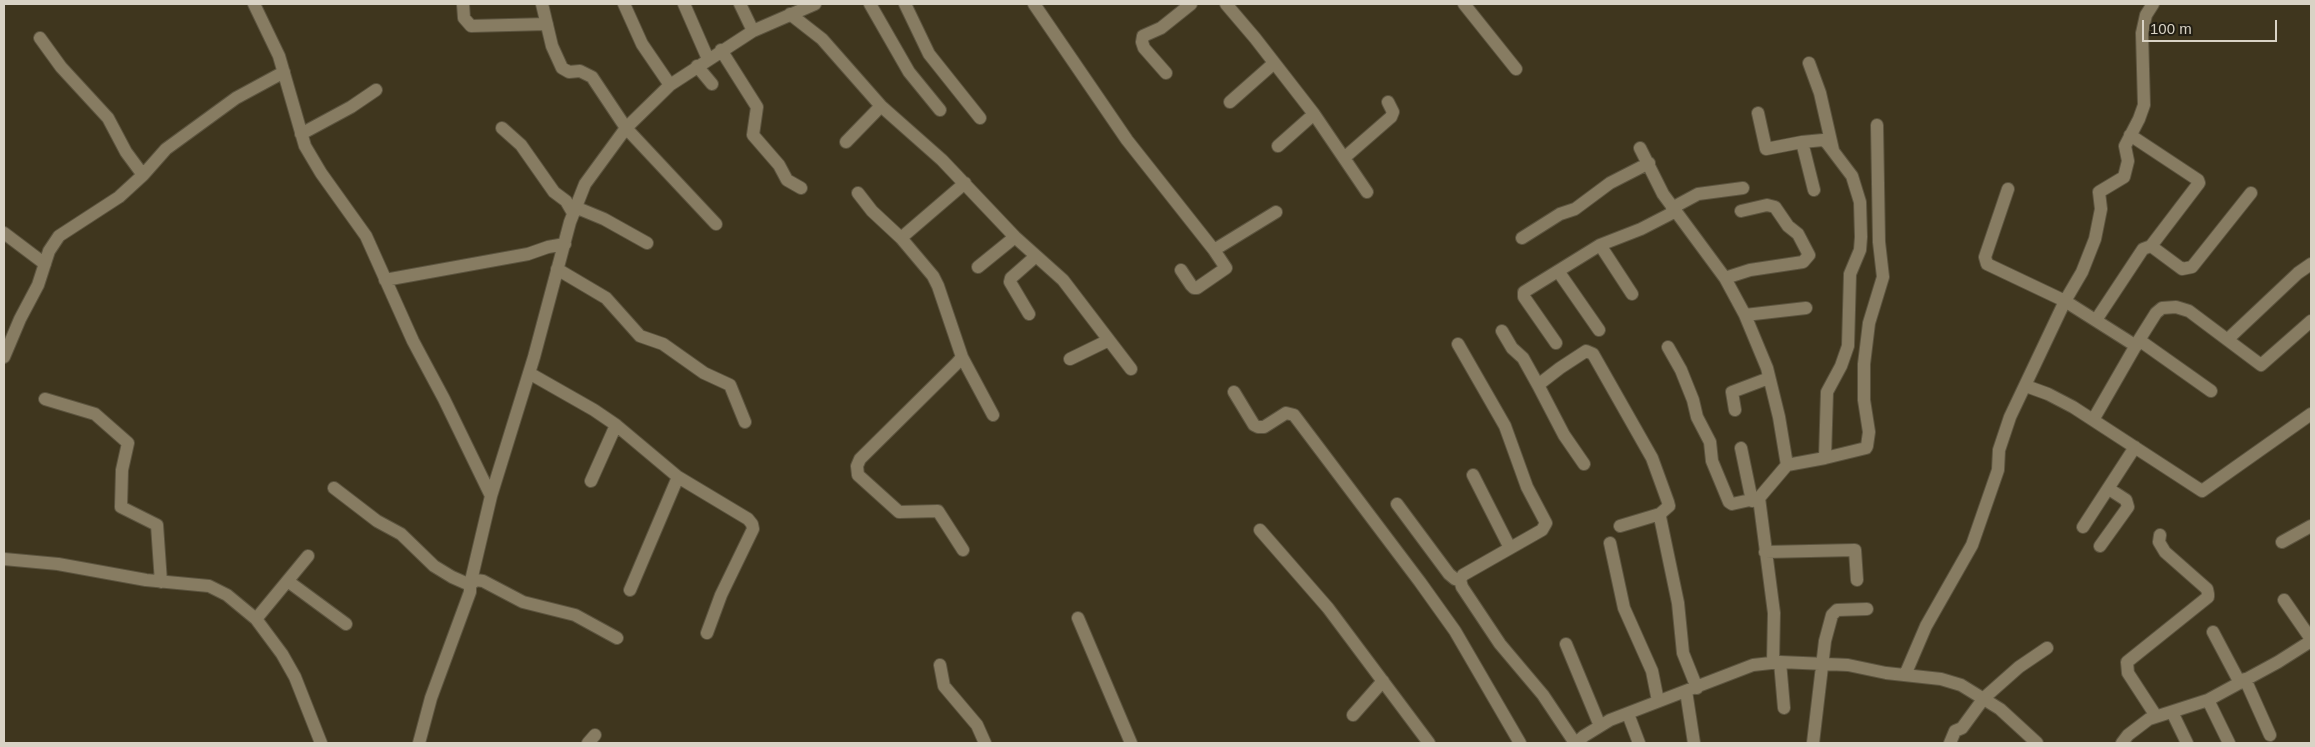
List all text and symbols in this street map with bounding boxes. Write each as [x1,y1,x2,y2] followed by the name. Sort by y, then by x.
[2145,10,2280,42] scale bar
[2150,20,2192,37] text: 100 m

